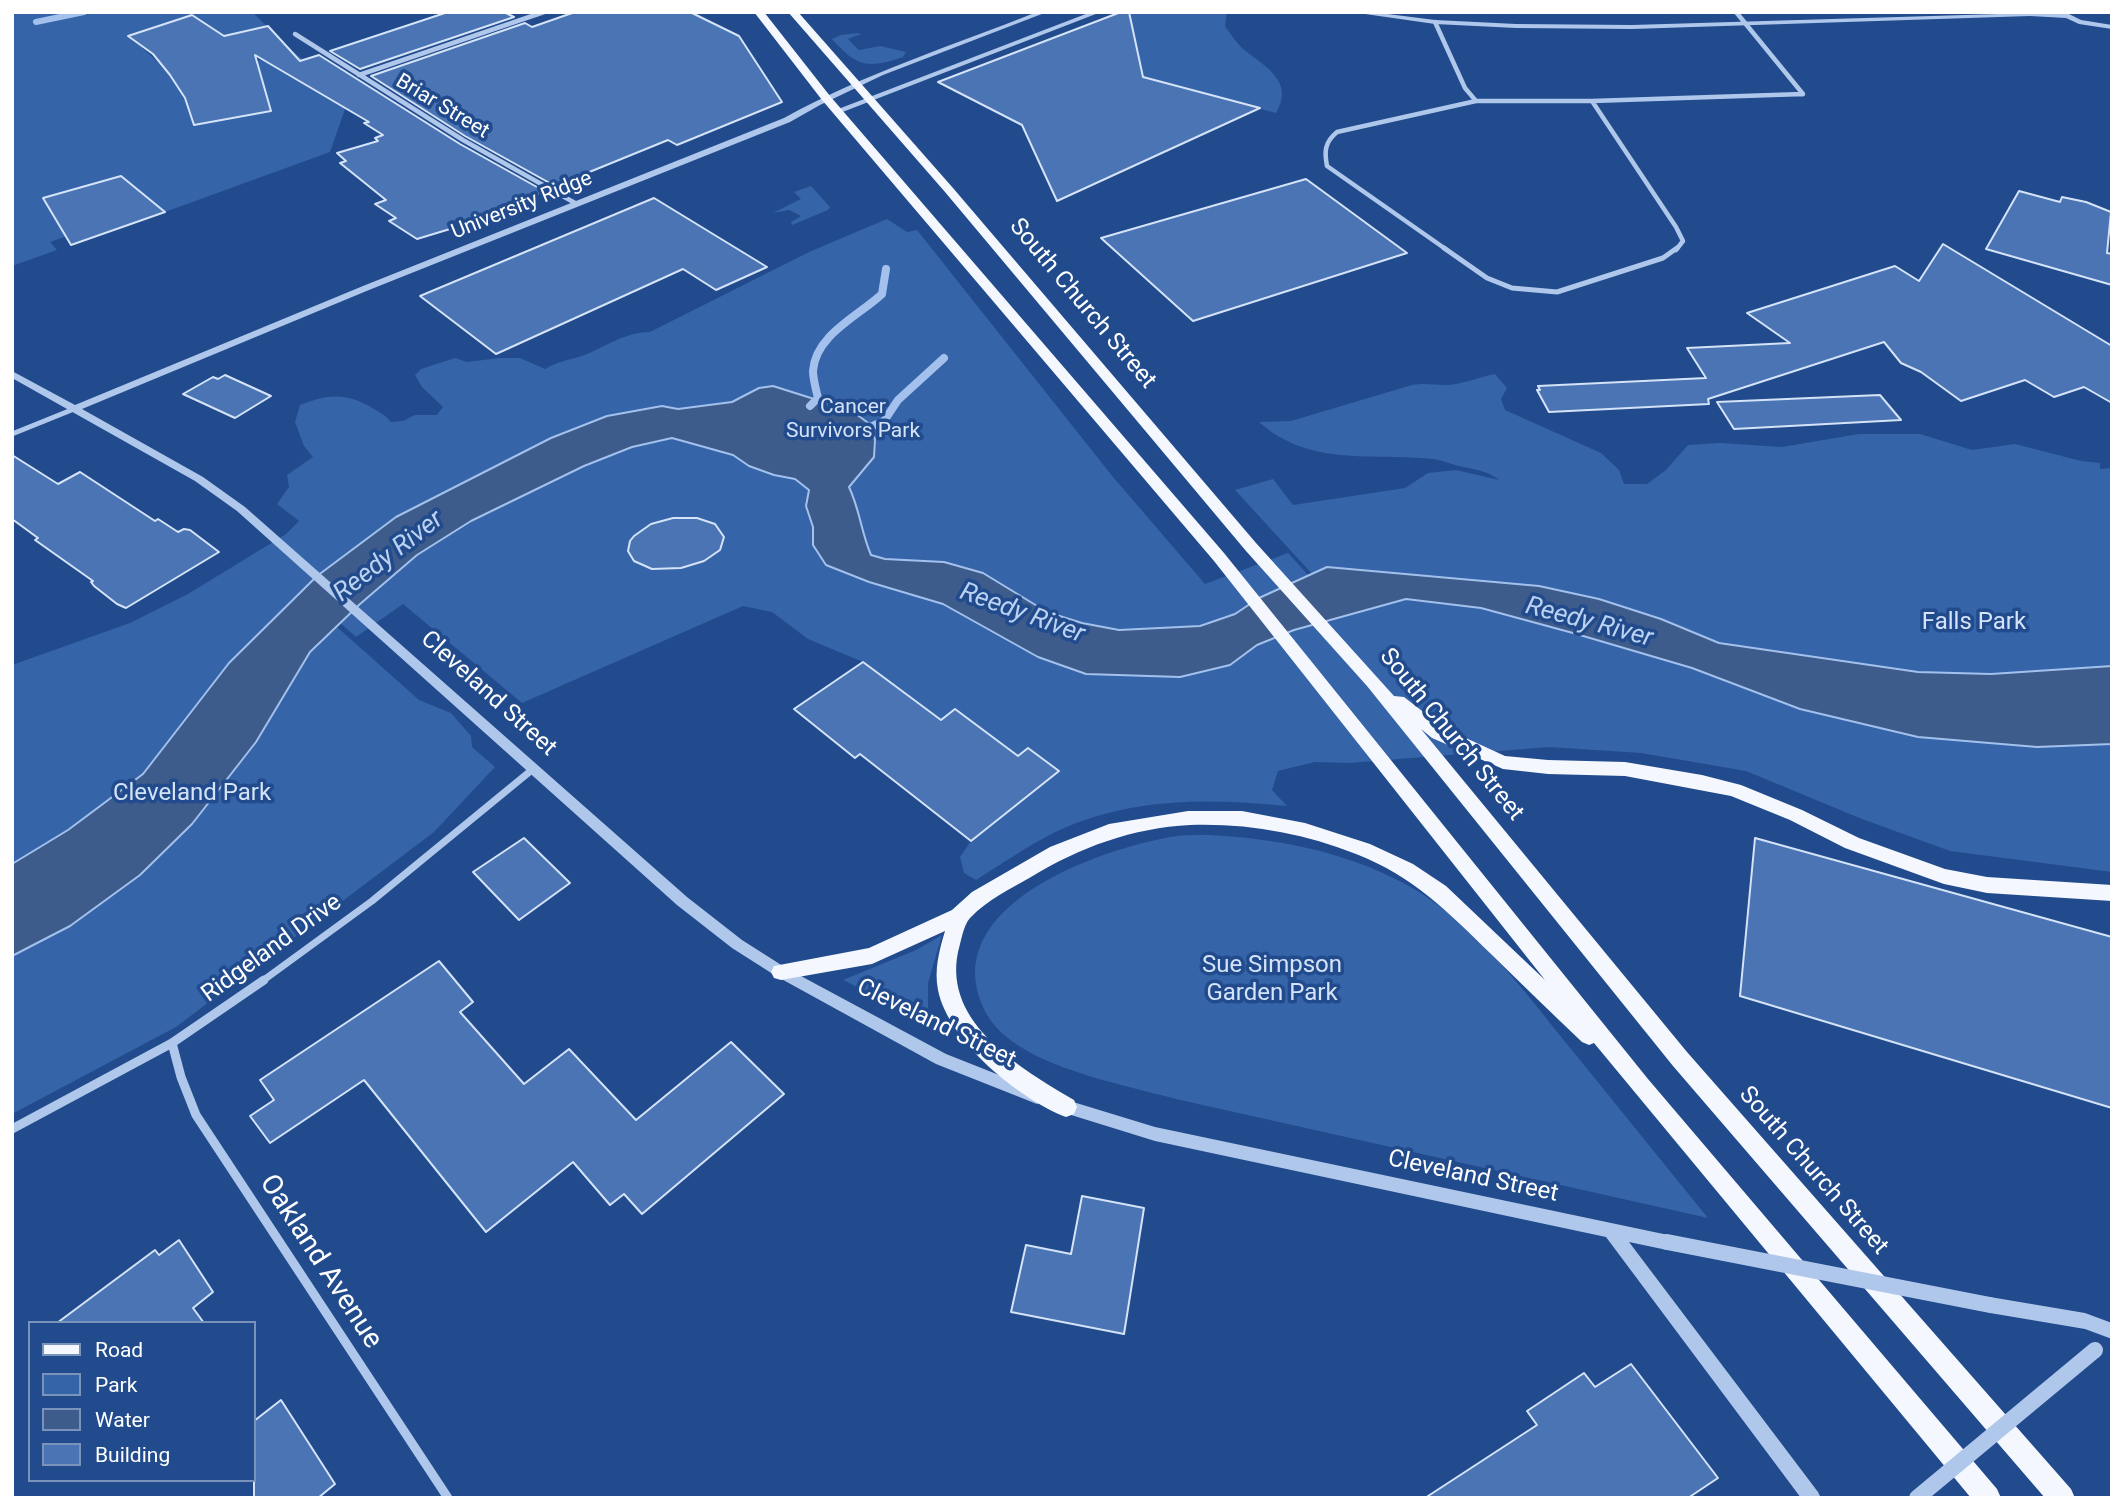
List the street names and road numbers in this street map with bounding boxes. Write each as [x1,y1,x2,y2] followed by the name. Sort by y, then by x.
[391,69,493,145] street label: Briar Street
[448,166,596,246] street label: University Ridge
[1002,213,1162,395] street label: South Church Street
[414,625,562,763] street label: Cleveland Street
[1373,643,1529,827] street label: South Church Street
[196,889,348,1009] street label: Ridgeland Drive
[852,973,1020,1075] street label: Cleveland Street
[1732,1081,1894,1261] street label: South Church Street
[1385,1145,1561,1209] street label: Cleveland Street
[251,1169,389,1355] street label: Oakland Avenue

